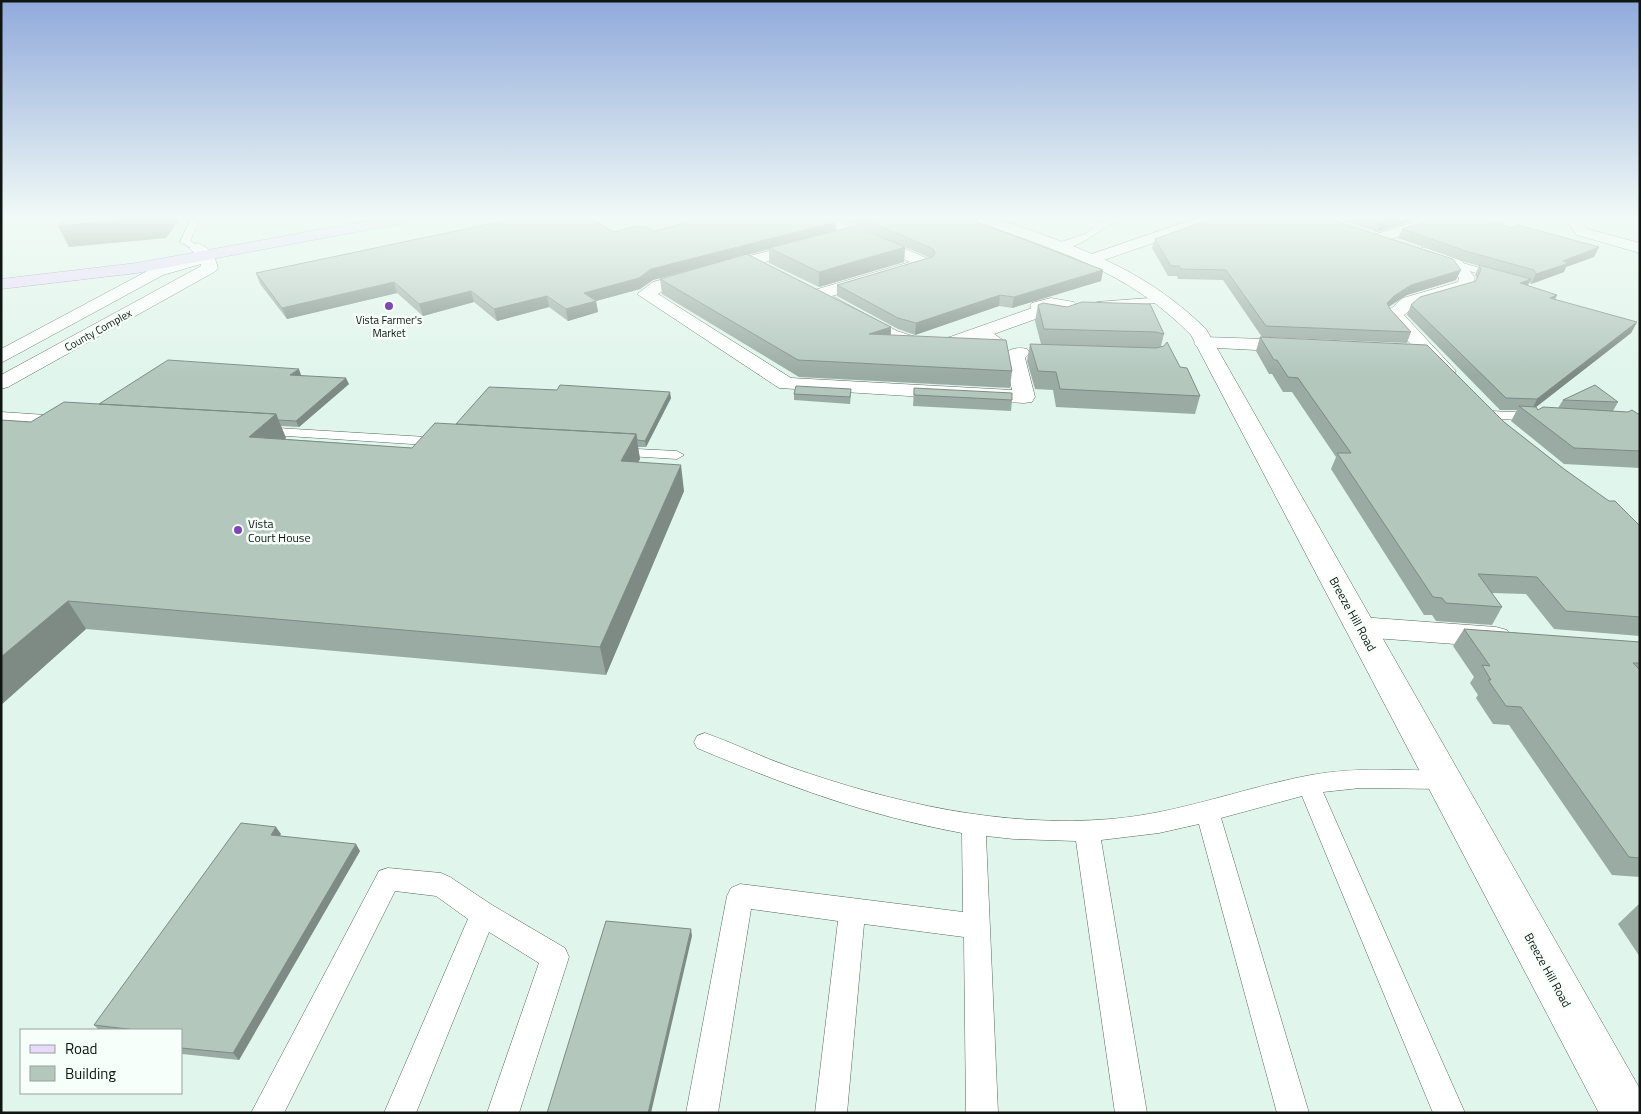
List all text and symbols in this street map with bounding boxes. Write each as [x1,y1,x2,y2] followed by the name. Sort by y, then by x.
[383,300,395,312] marker: Vista Farmer's Market
[61,305,135,355] street label: County Complex
[356,312,422,341] place label: Vista Farmer's Market
[248,514,311,547] place label: Vista Court House
[232,524,244,536] marker: Vista Court House
[1325,573,1381,655] street label: Breeze Hill Road
[1520,929,1576,1011] street label: Breeze Hill Road
[20,1029,182,1094] legend
[65,1037,97,1060] text: Road
[65,1062,116,1085] text: Building

